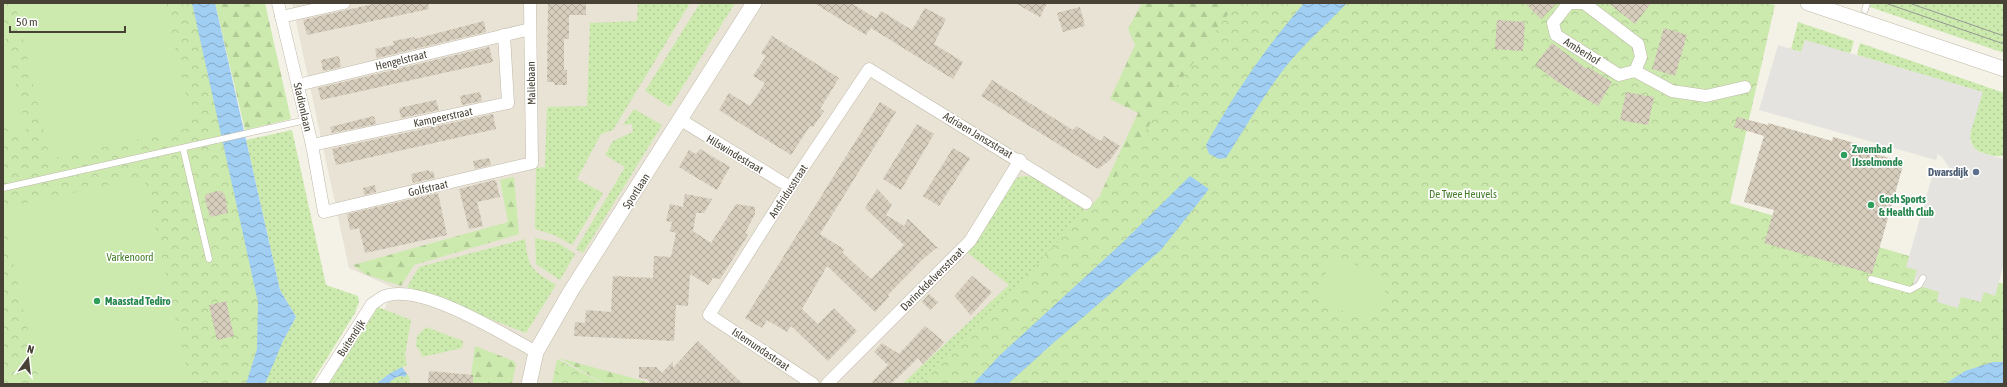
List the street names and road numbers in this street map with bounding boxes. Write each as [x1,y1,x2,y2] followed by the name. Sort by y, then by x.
[1562,35,1602,67] street label: Amberhof
[374,48,428,72] street label: Hengelstraat
[525,61,537,105] street label: Maliebaan
[292,81,314,133] street label: Stadionlaan
[412,105,474,129] street label: Kampeerstraat
[941,110,1015,160] street label: Adriaen Janszstraat
[705,132,765,176] street label: Hilswindestraat
[766,162,810,220] street label: Ansfridusstraat
[620,171,652,211] street label: Sportlaan
[407,178,449,198] street label: Golfstraat
[898,245,966,313] street label: Darinckdelversstraat
[335,317,367,359] street label: Buitendijk
[730,325,792,373] street label: Islemundastraat

